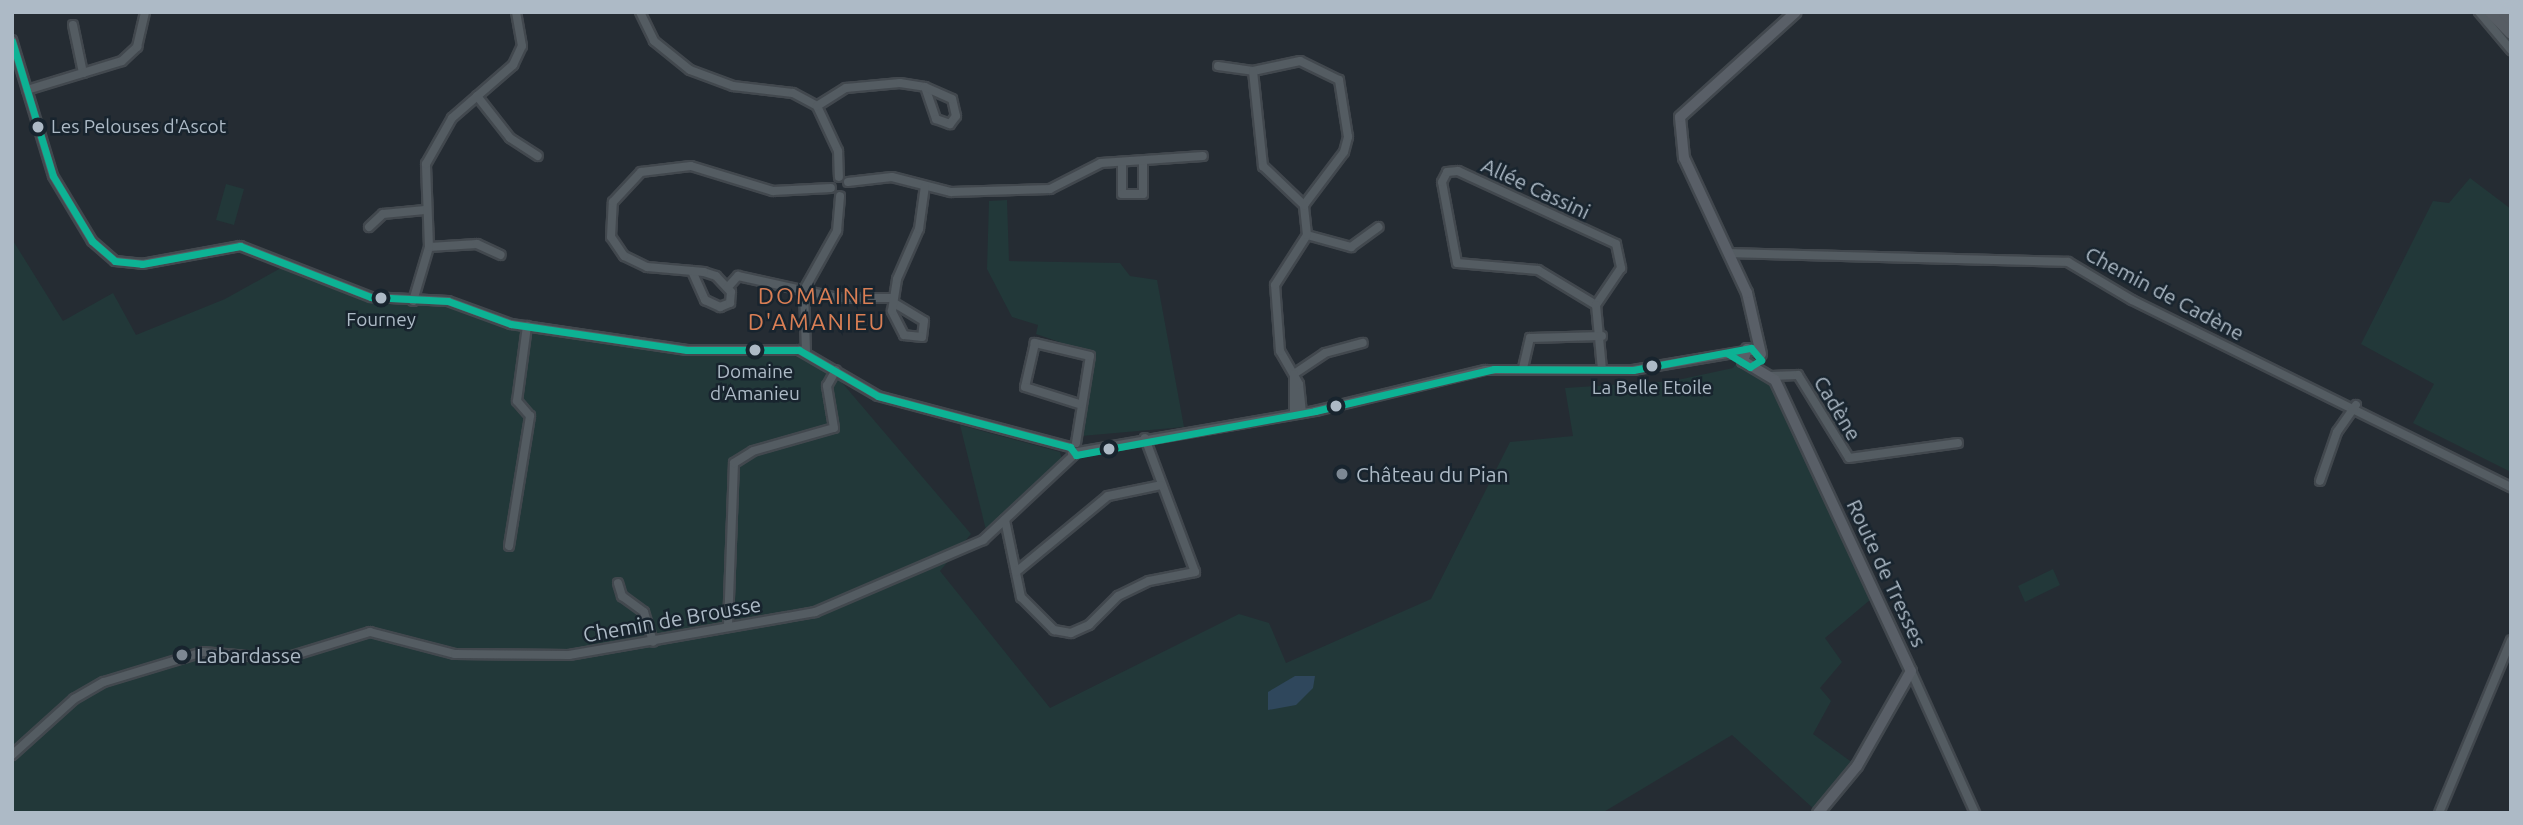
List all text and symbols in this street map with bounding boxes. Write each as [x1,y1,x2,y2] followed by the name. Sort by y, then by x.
[51,116,226,138] place label: Les Pelouses d'Ascot
[31,120,45,134] marker: Les Pelouses d'Ascot
[1478,152,1594,224] street label: Allée Cassini
[2081,240,2249,346] street label: Chemin de Cadène
[749,282,885,336] district label: DOMAINE D'AMANIEU
[374,291,388,305] marker: Fourney
[346,309,416,331] place label: Fourney
[748,343,762,357] marker: Domaine d'Amanieu
[1645,359,1659,373] marker: La Belle Etoile
[710,361,800,405] place label: Domaine d'Amanieu
[1809,371,1867,445] street label: Cadène
[1592,377,1712,399] place label: La Belle Etoile
[1329,399,1343,413] unlabelled marker
[1102,442,1116,456] unlabelled marker
[1356,461,1509,487] place label: Château du Pian
[1334,466,1350,482] marker: Château du Pian
[1842,495,1932,651] street label: Route de Tresses
[581,591,763,647] street label: Chemin de Brousse
[196,642,301,668] place label: Labardasse
[174,647,190,663] marker: Labardasse

